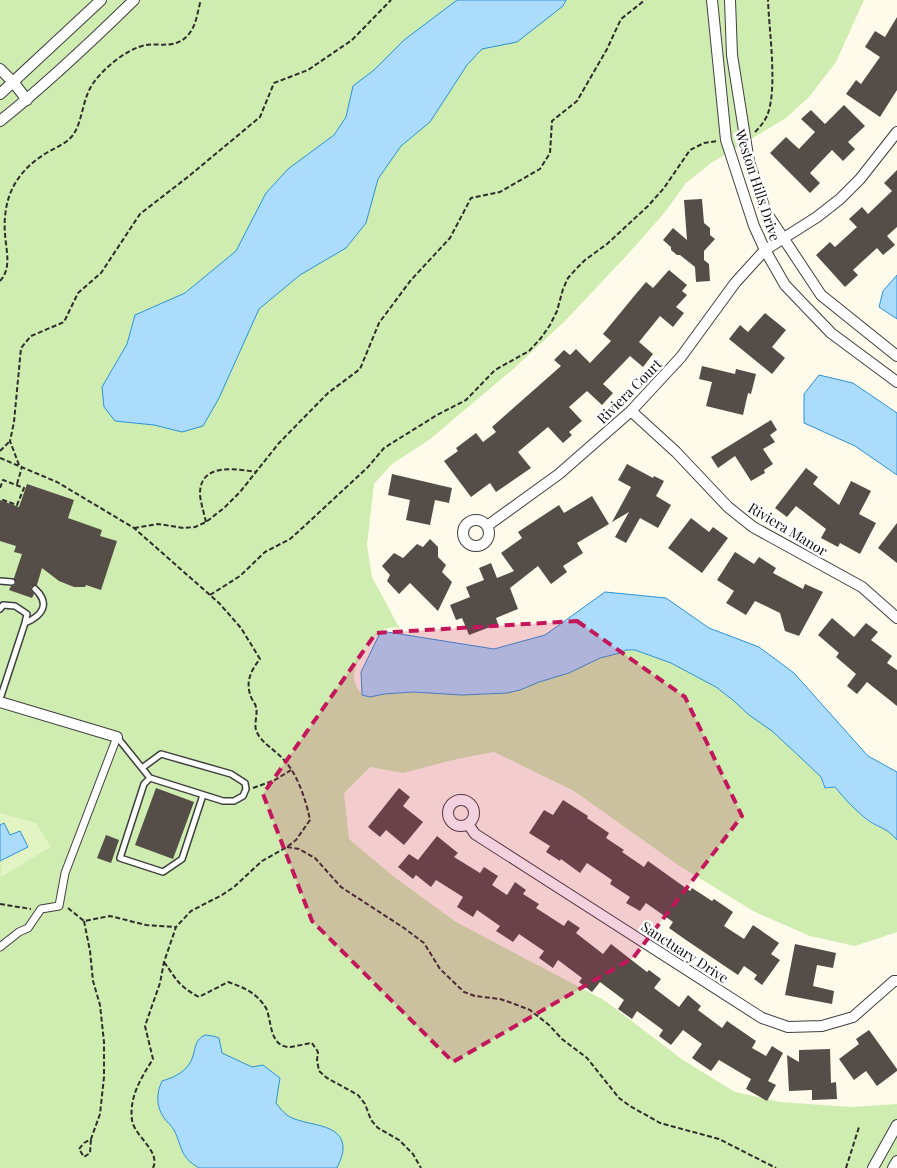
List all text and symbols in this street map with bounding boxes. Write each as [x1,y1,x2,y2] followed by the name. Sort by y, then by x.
[731,126,785,243] street label: Weston Hills Drive
[592,354,666,428] street label: Riviera Court
[745,498,832,560] street label: Riviera Manor
[638,917,732,987] street label: Sanctuary Drive

